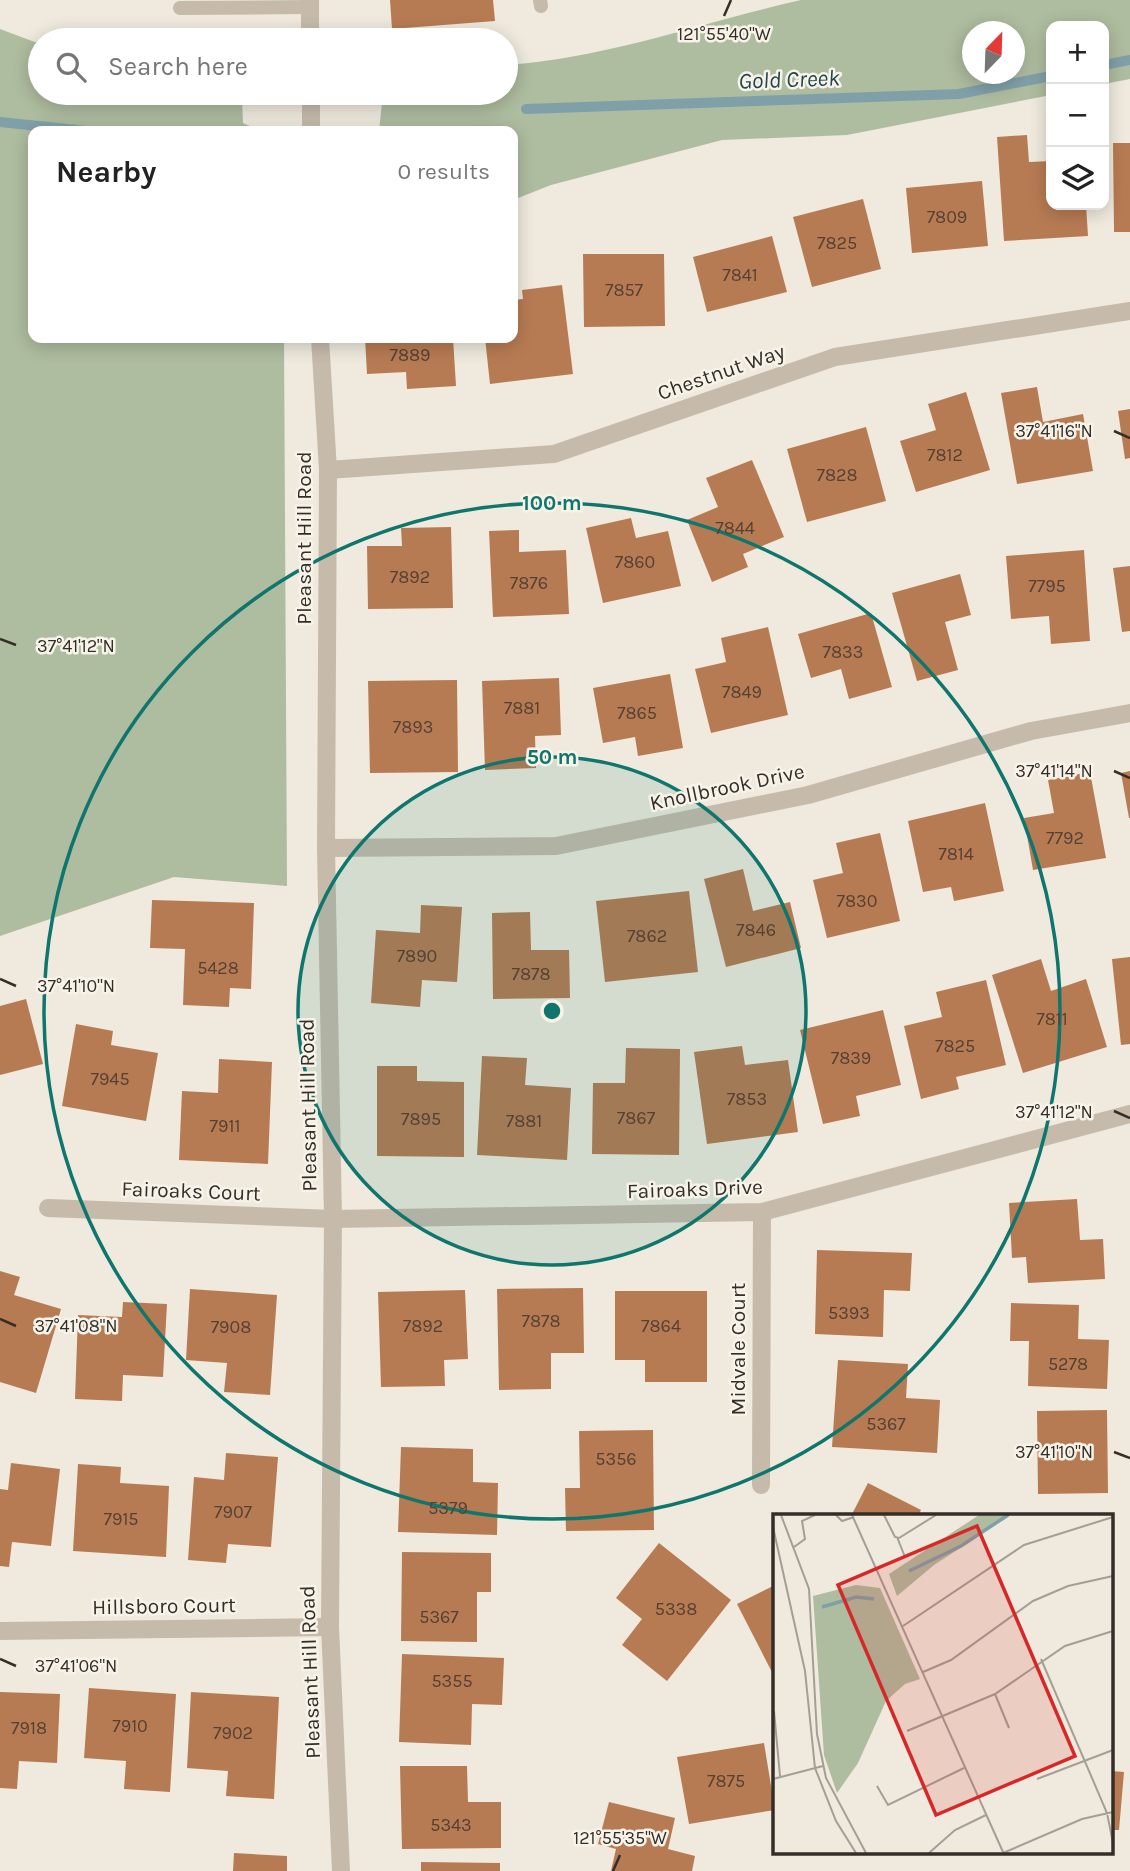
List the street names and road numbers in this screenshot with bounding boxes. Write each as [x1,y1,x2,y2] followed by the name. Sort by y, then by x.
[654,339,788,405] street label: Chestnut Way
[292,451,316,625] street label: Pleasant Hill Road
[647,759,807,815] street label: Knollbrook Drive
[294,1018,322,1192] street label: Pleasant Hill Road
[627,1175,763,1203] street label: Fairoaks Drive
[121,1177,261,1205] street label: Fairoaks Court
[726,1282,750,1415] street label: Midvale Court
[295,1585,325,1759] street label: Pleasant Hill Road
[92,1593,236,1619] street label: Hillsboro Court

